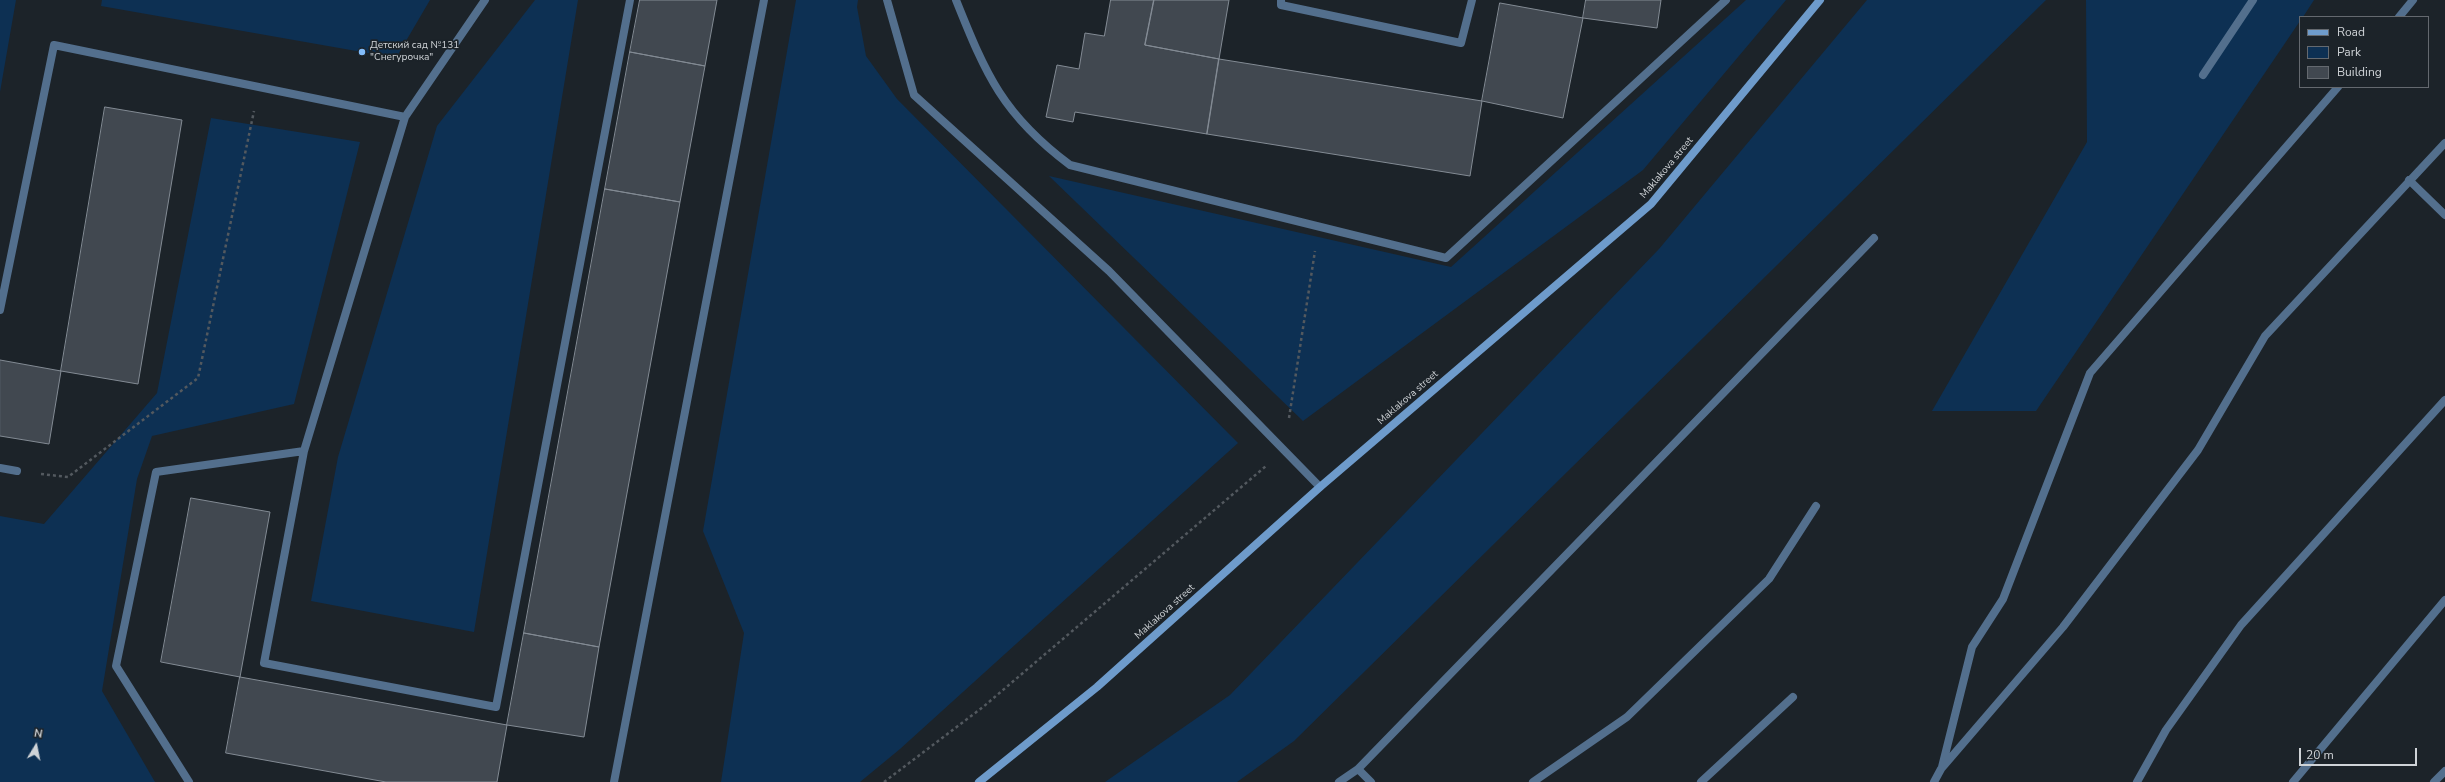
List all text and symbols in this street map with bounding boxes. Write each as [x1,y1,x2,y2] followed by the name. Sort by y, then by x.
[2299,16,2429,88] legend
[2337,24,2365,40] text: Road
[370,40,459,64] place label: Детский сад №131 "Снегурочка"
[2337,44,2361,60] text: Park
[357,47,367,57] marker: Детский сад №131 "Снегурочка"
[2337,64,2382,80] text: Building
[1638,135,1696,201] street label: Maklakova street
[1375,368,1441,428] street label: Maklakova street
[1133,582,1197,642] street label: Maklakova street
[16,726,56,766] north arrow
[33,726,44,742] text: N
[2301,740,2419,766] scale bar
[2306,747,2334,763] text: 20 m

